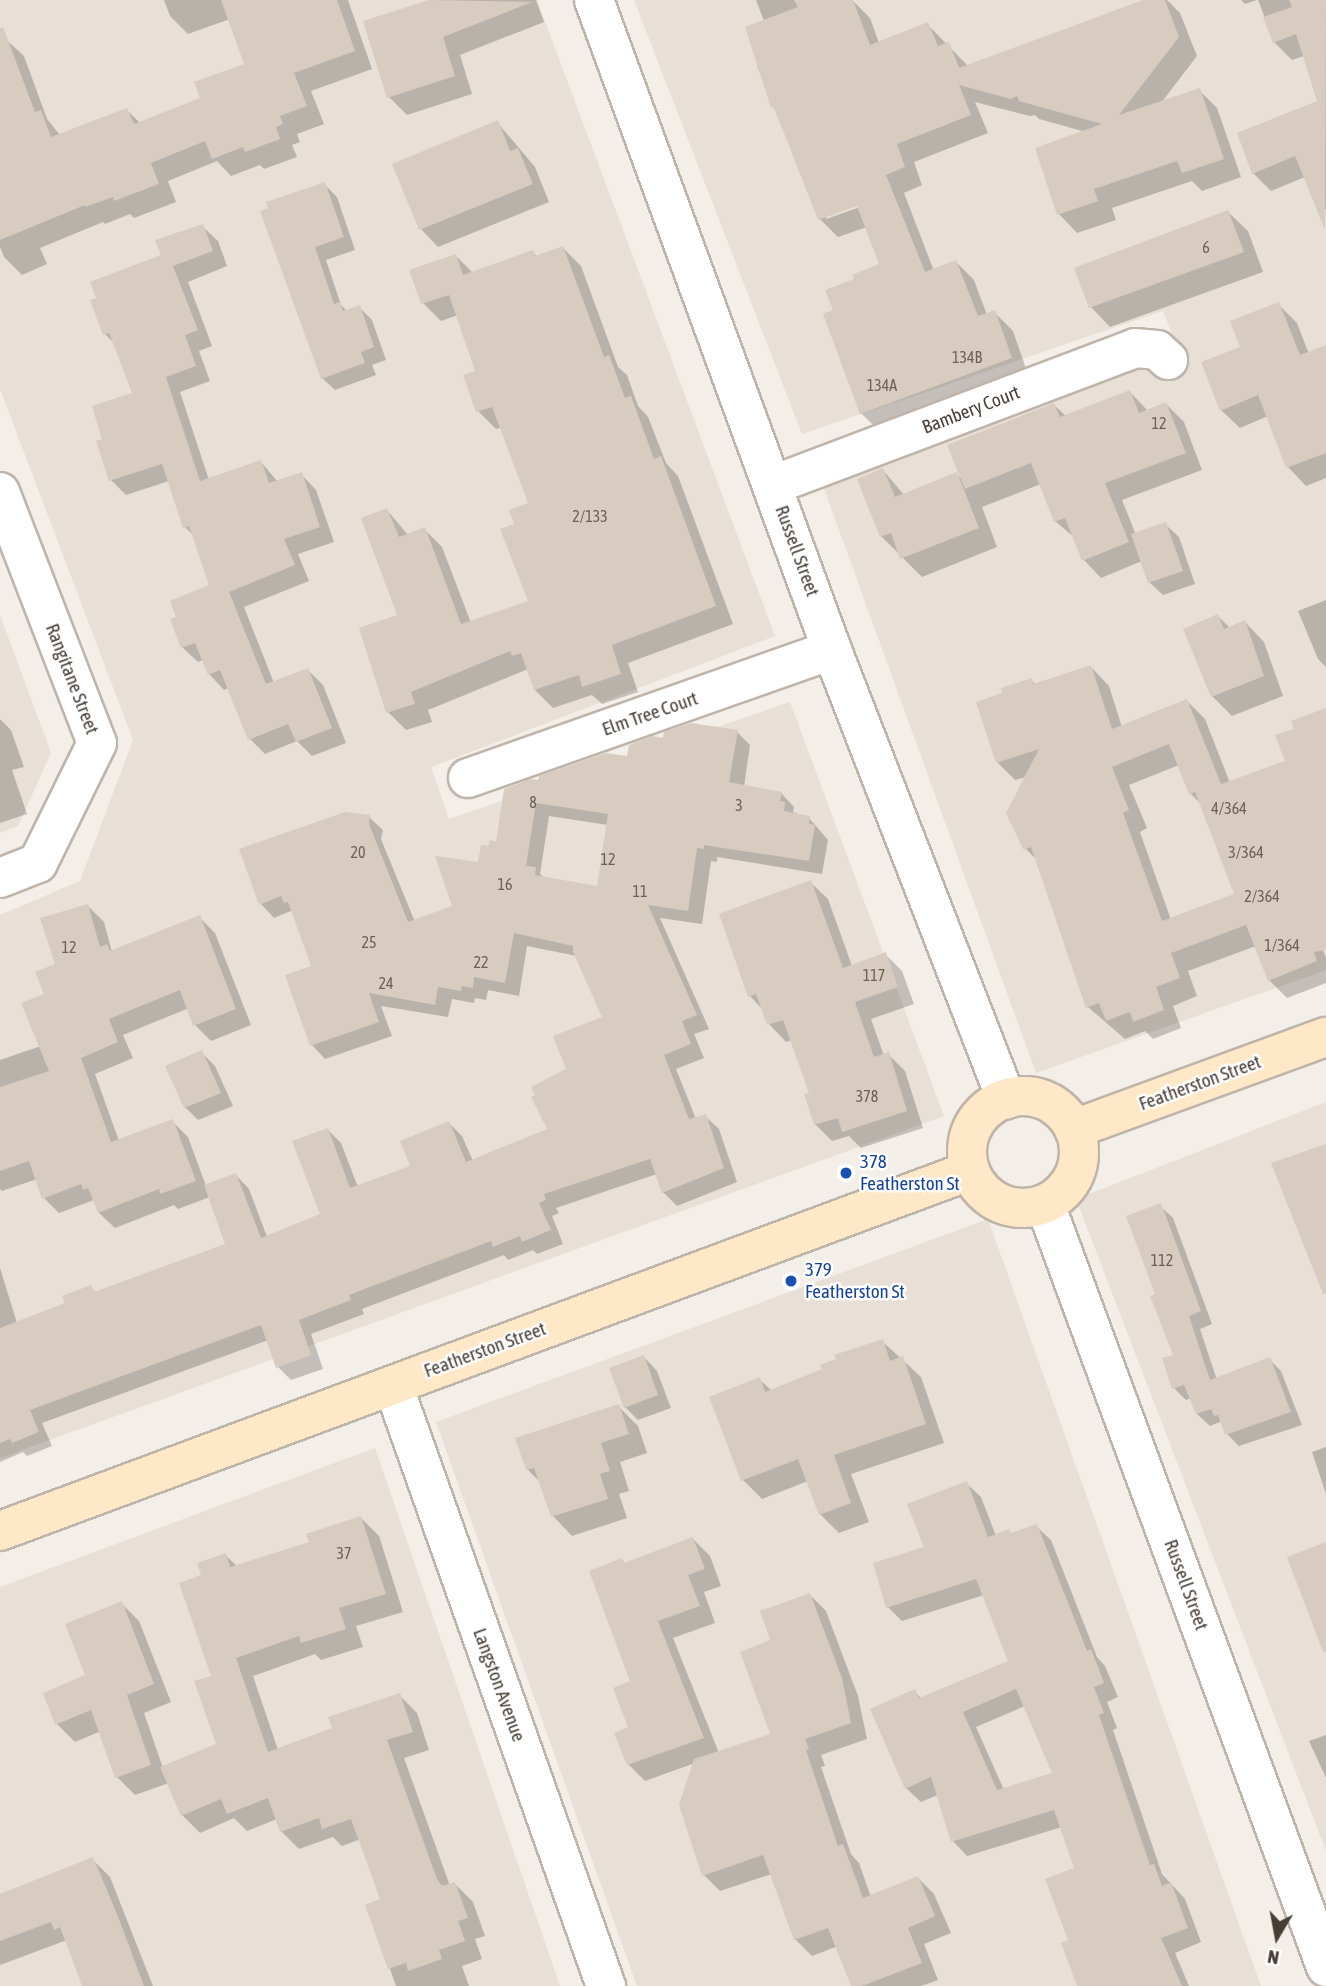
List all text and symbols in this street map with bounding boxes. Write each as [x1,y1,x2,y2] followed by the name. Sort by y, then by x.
[1202,237,1210,257] house number: 6
[952,347,982,367] house number: 134B
[867,375,897,395] house number: 134A
[919,381,1023,439] street label: Bambery Court
[1151,413,1167,433] house number: 12
[770,502,824,600] street label: Russell Street
[572,506,608,526] house number: 2/133
[40,621,104,737] street label: Rangitane Street
[599,687,701,741] street label: Elm Tree Court
[529,792,537,812] house number: 8
[735,795,743,815] house number: 3
[1211,798,1247,818] house number: 4/364
[350,842,366,862] house number: 20
[1228,842,1264,862] house number: 3/364
[600,849,616,869] house number: 12
[497,874,513,894] house number: 16
[632,881,648,901] house number: 11
[1244,886,1280,906] house number: 2/364
[361,932,377,952] house number: 25
[1264,935,1300,955] house number: 1/364
[61,937,77,957] house number: 12
[473,952,489,972] house number: 22
[863,965,885,985] house number: 117
[378,973,394,993] house number: 24
[1136,1050,1264,1116] street label: Featherston Street
[856,1086,878,1106] house number: 378
[860,1151,960,1195] place label: 378 Featherston St
[838,1165,854,1181] marker: 378 Featherston St
[1151,1250,1173,1270] house number: 112
[805,1259,905,1303] place label: 379 Featherston St
[783,1273,799,1289] marker: 379 Featherston St
[421,1317,549,1383] street label: Featherston Street
[1159,1536,1213,1634] street label: Russell Street
[336,1543,352,1563] house number: 37
[468,1625,530,1745] street label: Langston Avenue
[1242,1902,1312,1972] north arrow
[1266,1946,1281,1969] text: N

